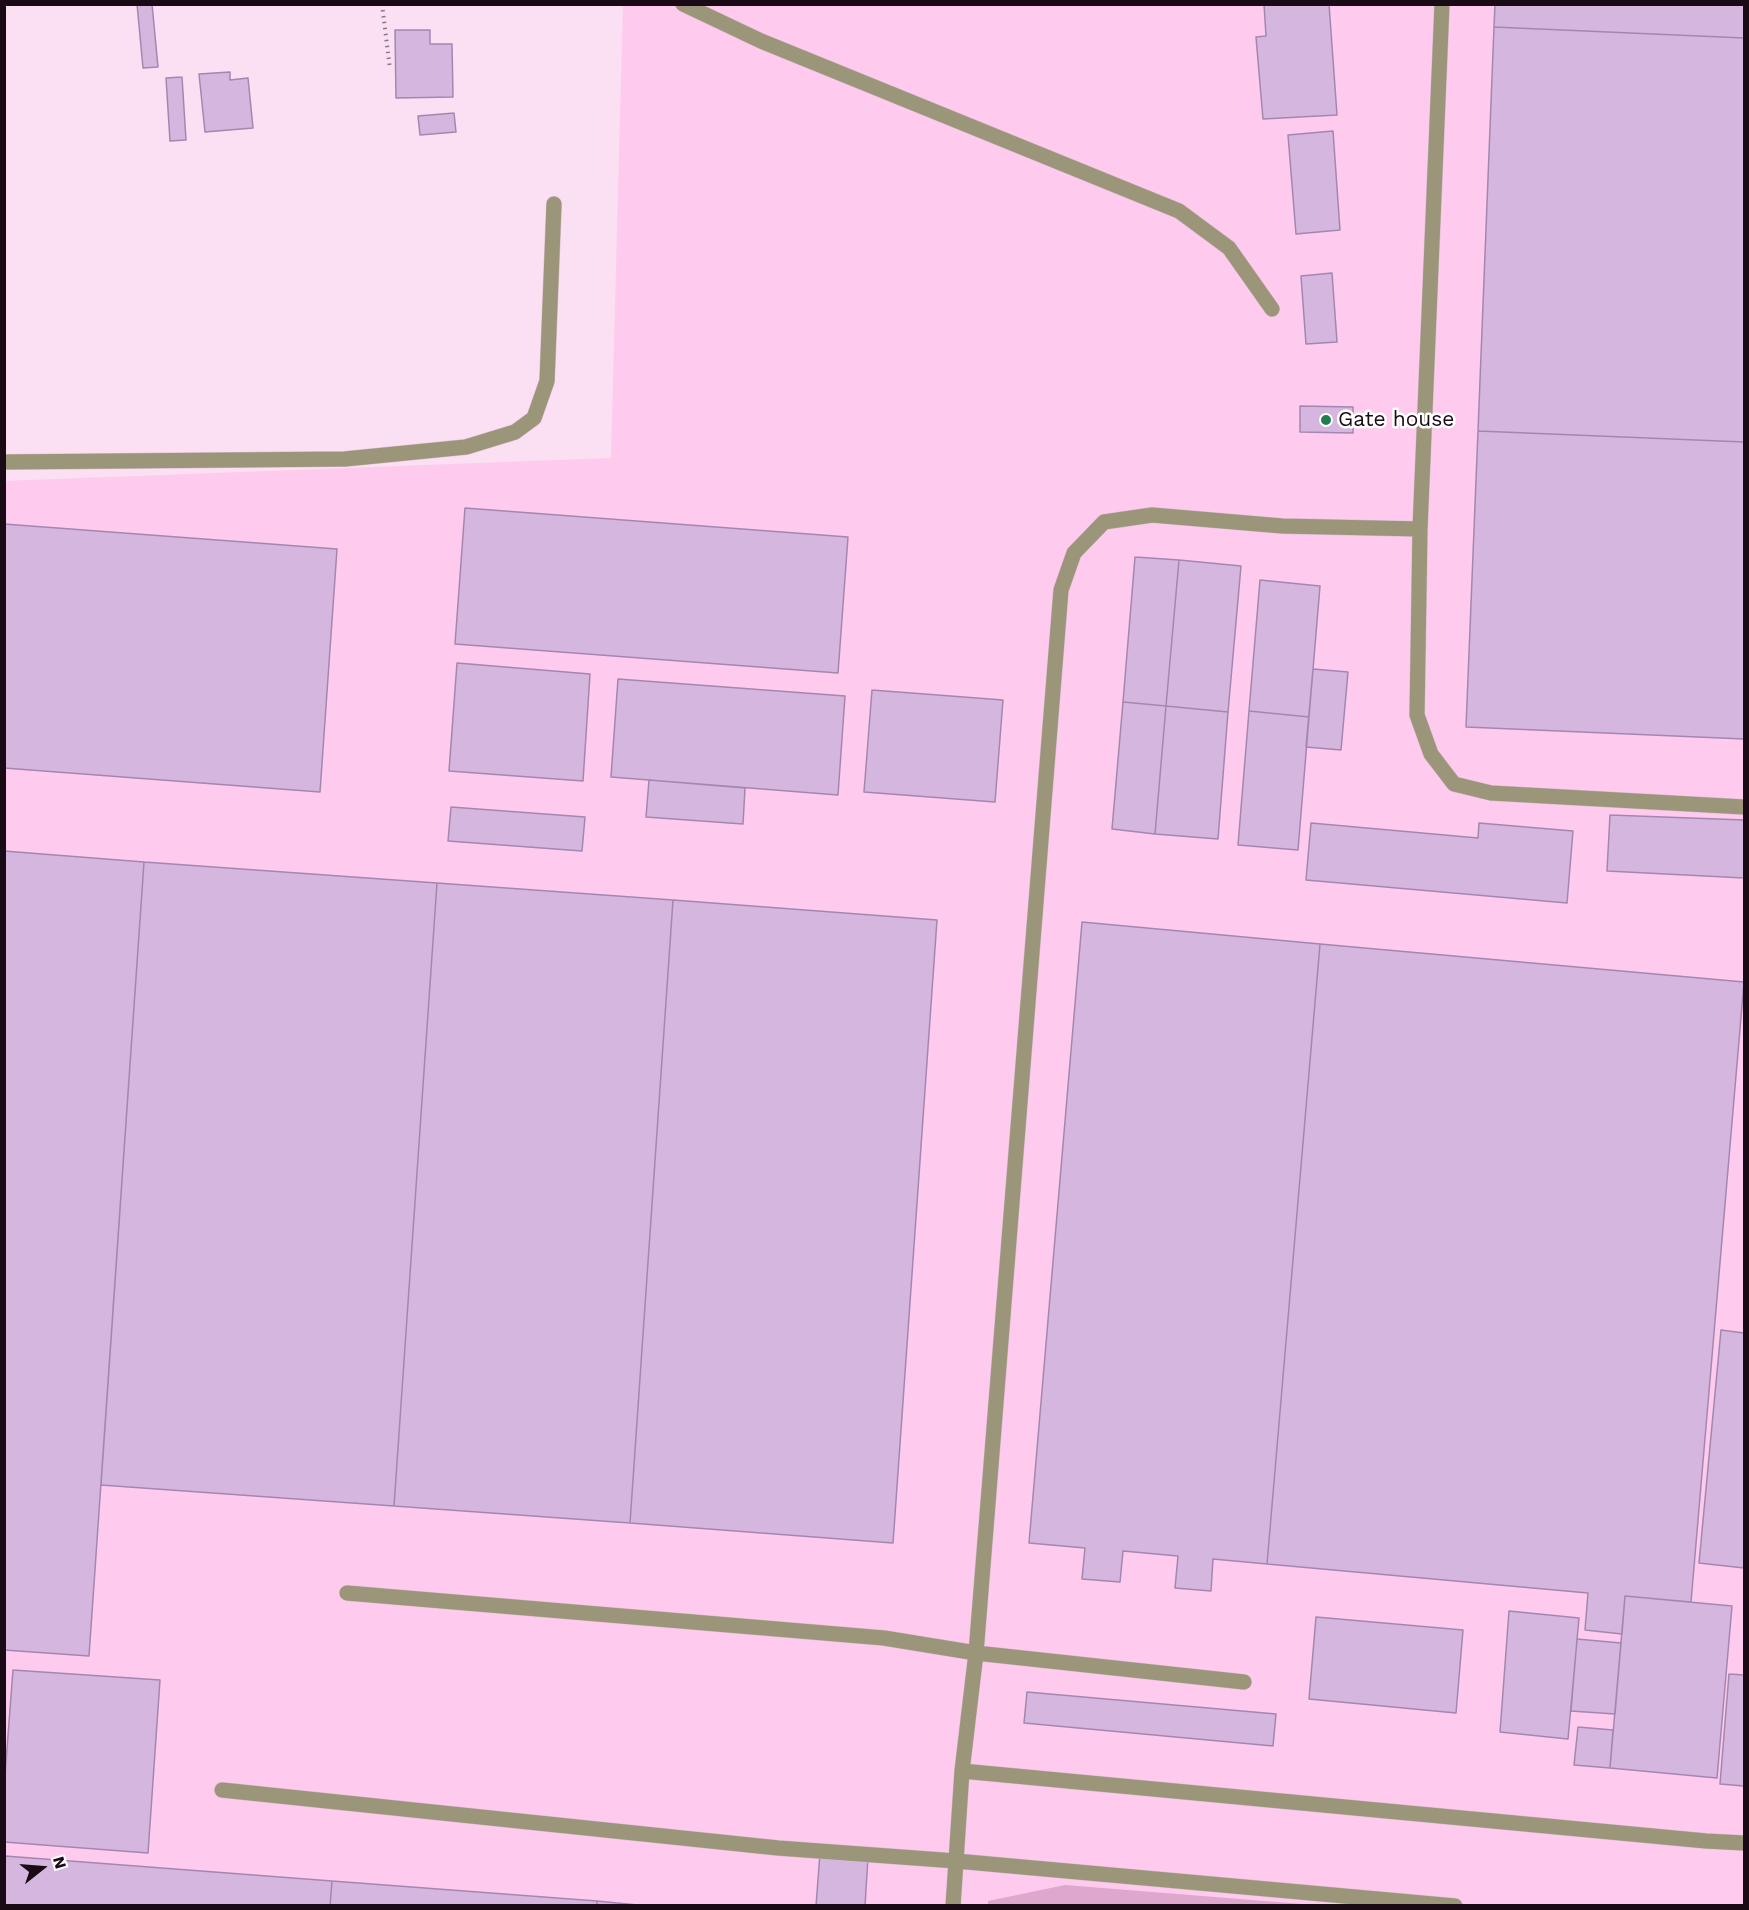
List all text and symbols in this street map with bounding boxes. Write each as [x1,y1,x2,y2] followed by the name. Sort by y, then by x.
[1338,407,1454,433] place label: Gate house
[1319,413,1333,427] marker: Gate house
[12,1838,72,1898] north arrow
[49,1854,71,1871] text: N

